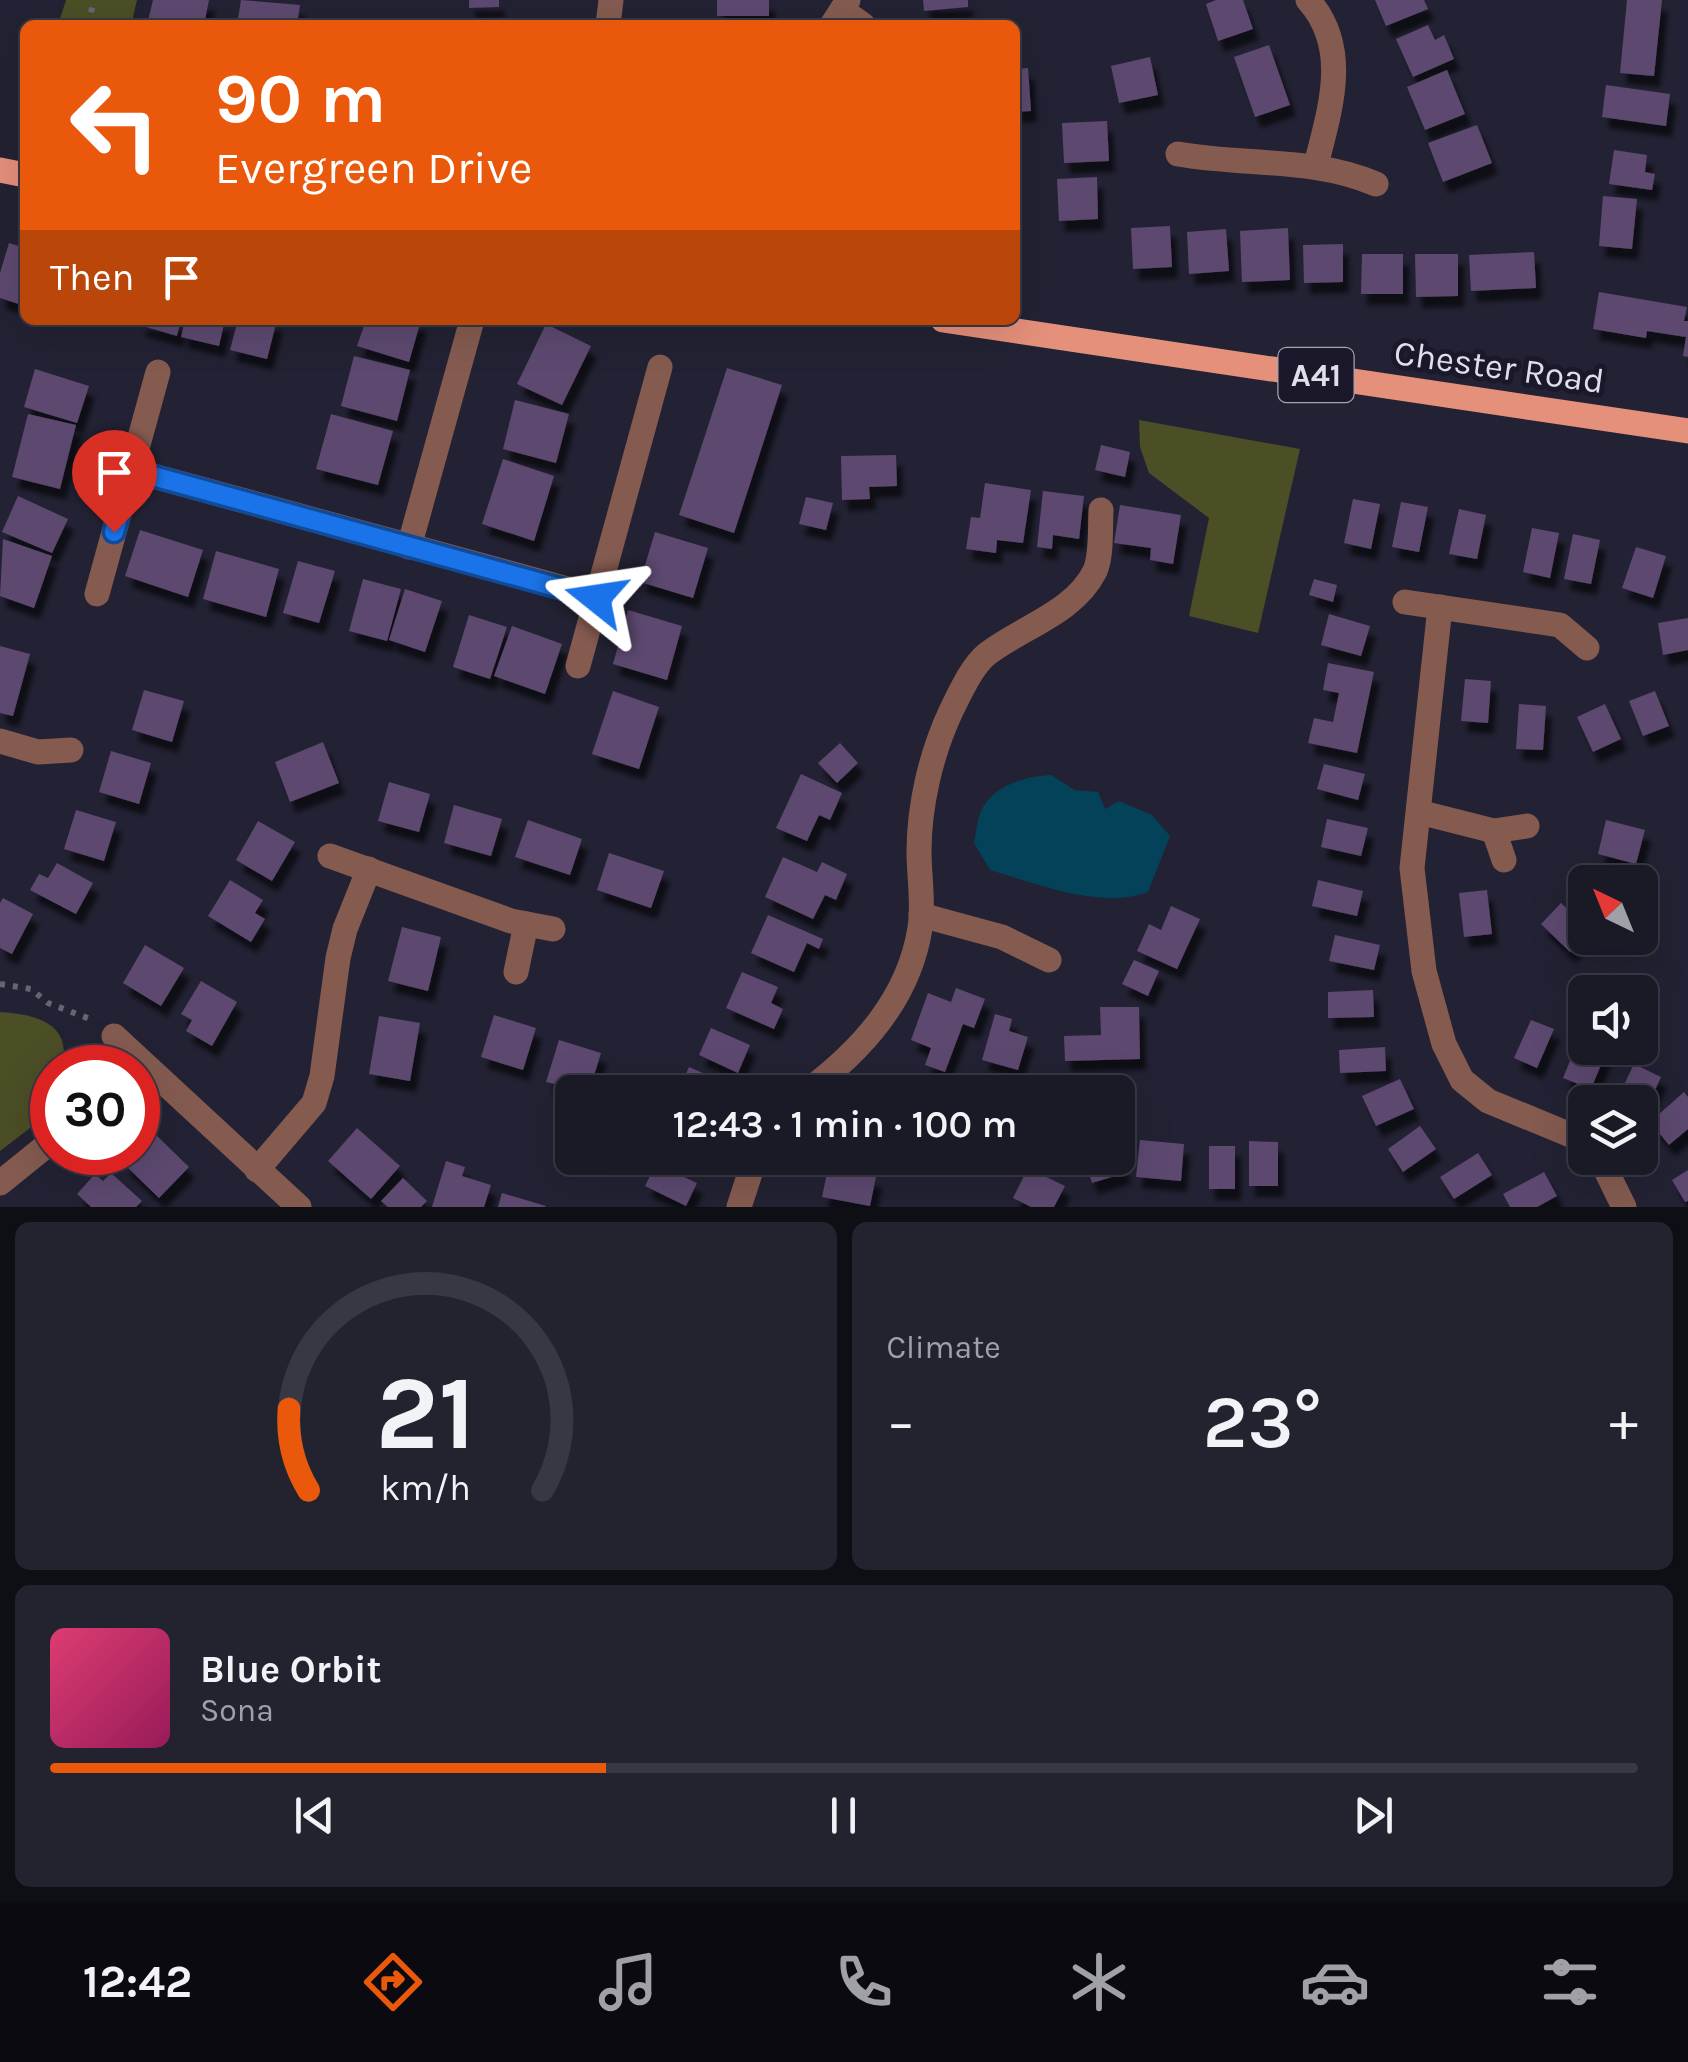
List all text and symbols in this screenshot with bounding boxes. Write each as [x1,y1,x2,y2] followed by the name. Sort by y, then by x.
[215,58,386,140] text: 90 m
[50,60,180,190] icon: left
[215,142,532,194] text: Evergreen Drive
[154,250,209,305] icon: arrive
[50,255,134,300] text: Then
[1391,332,1607,402] street label: Chester Road
[1278,348,1354,402] road number: A41
[72,430,157,533] pin
[87,445,142,500] icon: arrive
[544,546,648,650] position arrow
[1568,865,1658,955] north arrow
[1568,865,1658,1175] map controls
[1568,975,1658,1065] button: sound
[30,1045,160,1175] speed limit sign: 30
[1568,1085,1658,1175] button: layers
[672,1102,1018,1147] text: 12:43 · 1 min · 100 m
[887,1329,1001,1366] text: Climate
[376,1353,476,1474] text: 21
[1203,1378,1322,1466] text: 23°
[887,1390,915,1454] text: −
[1609,1390,1638,1454] text: +
[380,1467,471,1509] text: km/h
[200,1647,381,1692] text: Blue Orbit
[200,1692,274,1729] text: Sona
[287,1788,342,1843] icon: previous
[816,1788,871,1843] icon: pause
[1346,1788,1401,1843] icon: next
[358,1947,428,2017] icon: directions
[593,1947,663,2017] icon: music
[829,1947,899,2017] icon: phone
[1064,1947,1134,2017] icon: climate
[1300,1947,1370,2017] icon: car
[1535,1947,1605,2017] icon: filters
[83,1956,192,2008] text: 12:42

